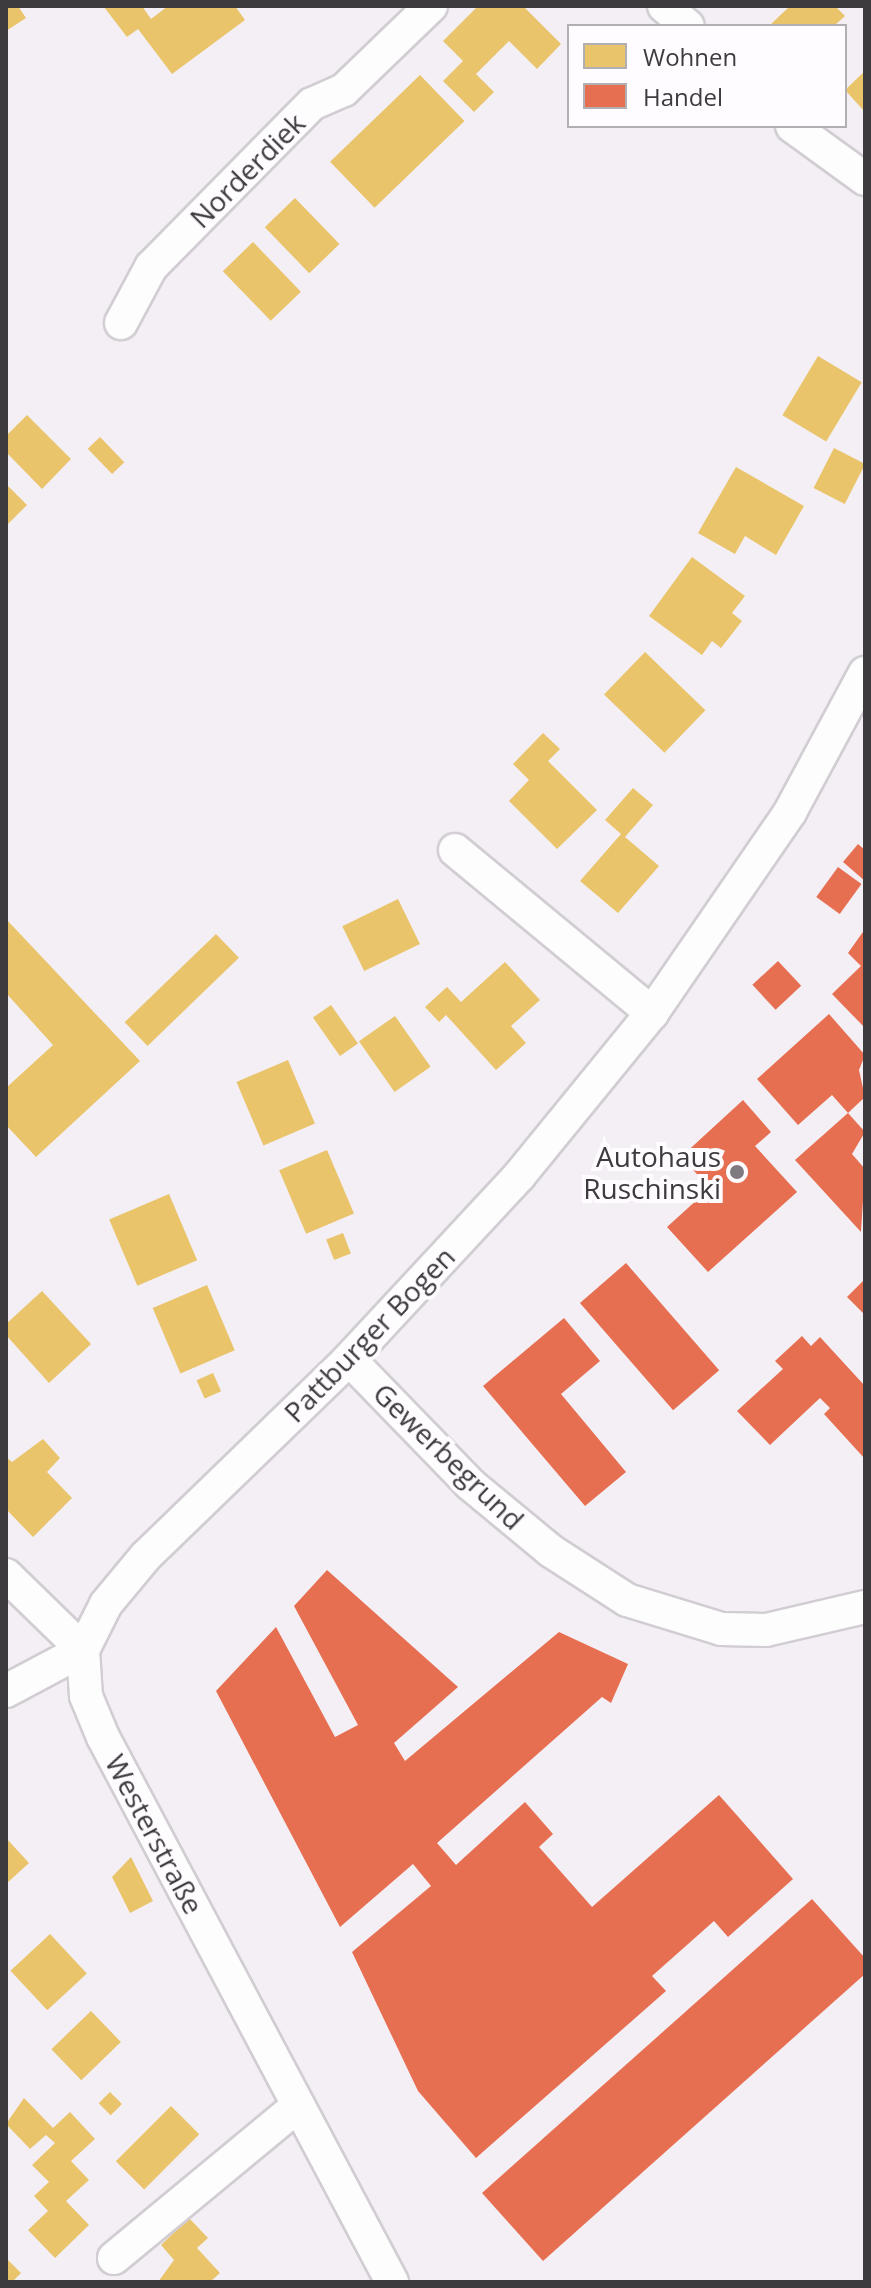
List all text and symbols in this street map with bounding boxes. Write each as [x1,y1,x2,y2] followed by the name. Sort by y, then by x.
[567,24,847,128] legend
[643,40,737,73] text: Wohnen
[643,80,723,113] text: Handel
[183,106,311,234] street label: Norderdiek
[583,1139,721,1205] place label: Autohaus Ruschinski
[728,1163,746,1181] marker: Autohaus Ruschinski
[277,1239,461,1429] street label: Pattburger Bogen
[367,1376,531,1536] street label: Gewerbegrund
[99,1749,211,1919] street label: Westerstraße

